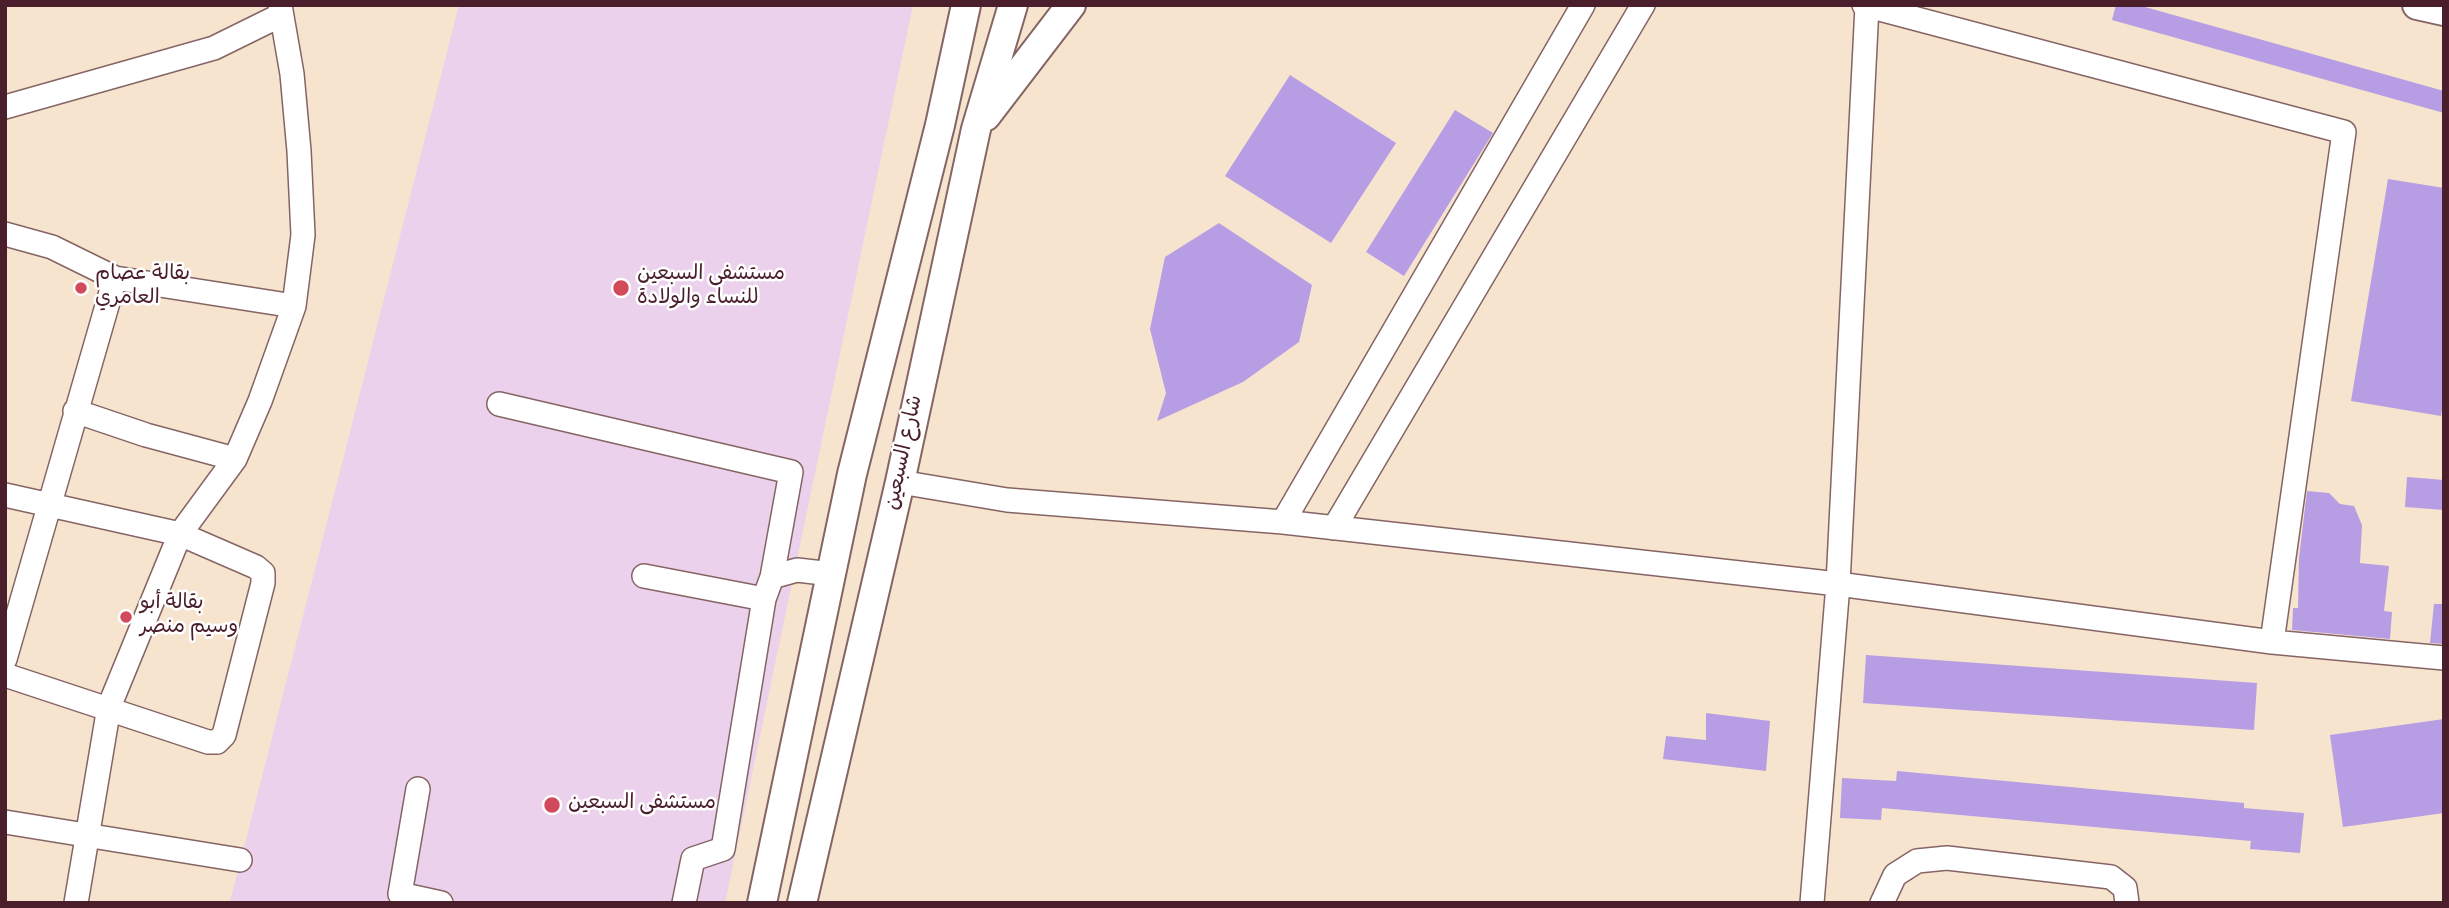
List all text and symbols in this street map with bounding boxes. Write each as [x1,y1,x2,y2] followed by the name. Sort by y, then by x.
[95,263,190,313] place label: بقالة عصام العامري
[637,263,785,313] place label: مستشفى السبعين للنساء والولادة
[611,278,631,298] marker: مستشفى السبعين للنساء والولادة
[73,280,89,296] marker: بقالة عصام العامري
[882,393,930,513] street label: شارع السبعين
[140,592,238,642] place label: بقالة أبو وسيم منصر
[118,609,134,625] marker: بقالة أبو وسيم منصر
[568,792,716,818] place label: مستشفى السبعين
[542,795,562,815] marker: مستشفى السبعين

